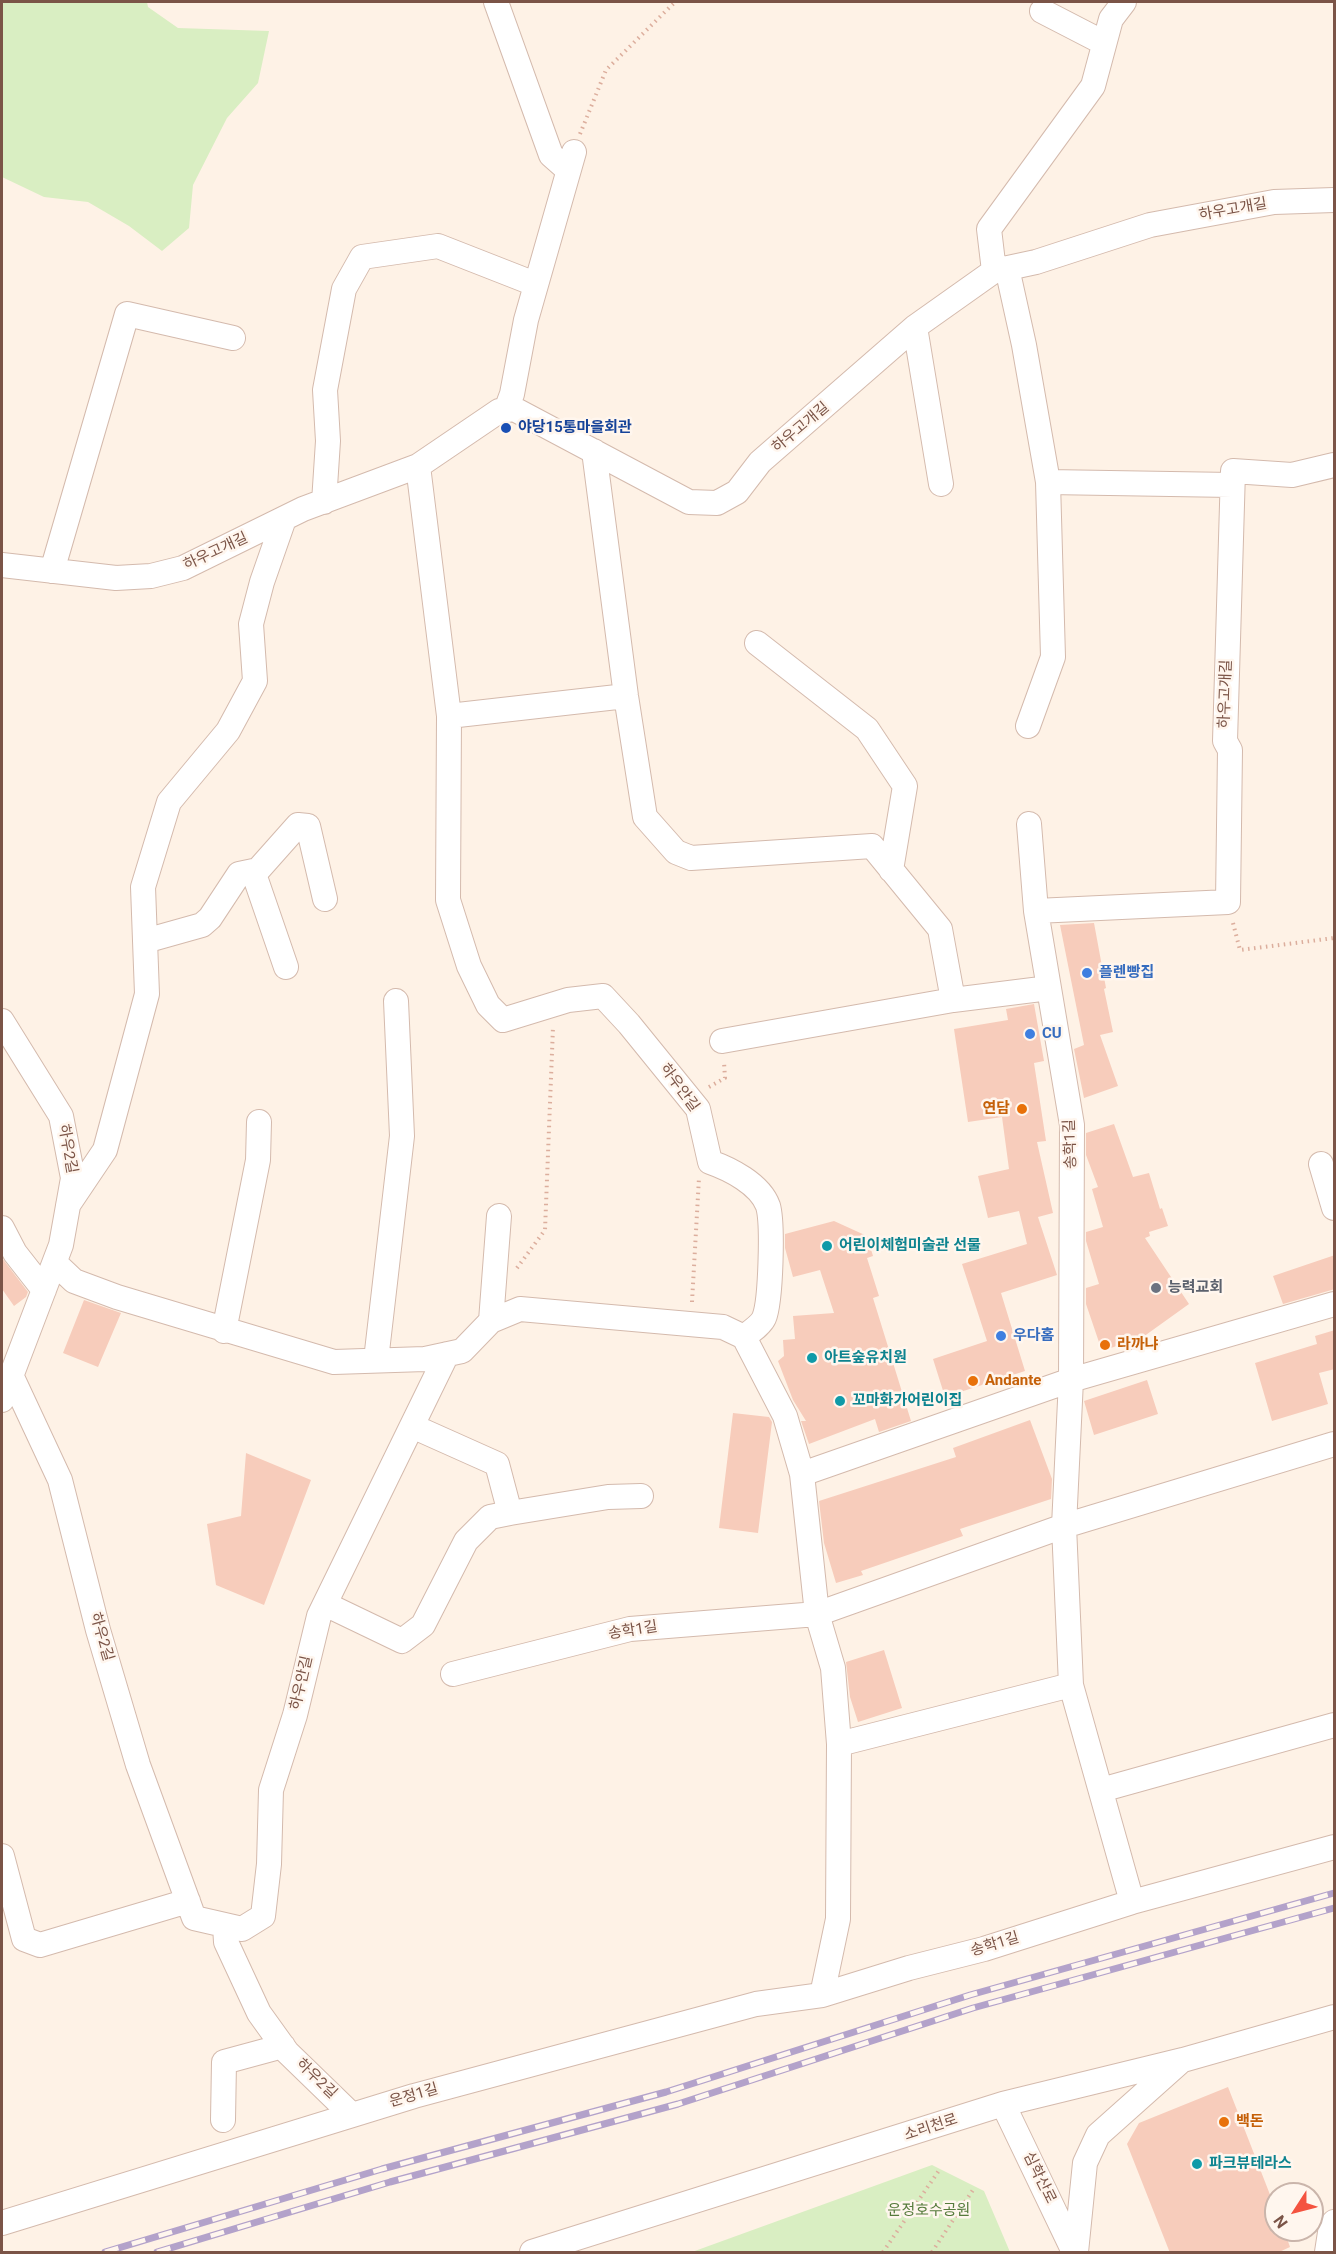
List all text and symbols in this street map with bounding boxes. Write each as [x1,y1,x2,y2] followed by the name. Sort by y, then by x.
[1197,195,1269,225] street label: 하우고개길
[769,399,833,457] street label: 하우고개길
[518,419,632,437] place label: 야당15통마을회관
[499,421,513,435] marker: 야당15통마을회관
[181,529,251,575] street label: 하우고개길
[1216,659,1236,729] street label: 하우고개길
[1099,964,1154,982] place label: 플렌빵집
[1080,966,1094,980] marker: 플렌빵집
[1042,1025,1062,1043] place label: CU
[1023,1027,1037,1041] marker: CU
[655,1060,703,1116] street label: 하우안길
[982,1100,1010,1118] place label: 연담
[1015,1102,1029,1116] marker: 연담
[1061,1119,1081,1169] street label: 송학1길
[54,1123,80,1175] street label: 하우2길
[839,1237,981,1255] place label: 어린이체험미술관 선물
[820,1239,834,1253] marker: 어린이체험미술관 선물
[1168,1279,1223,1297] place label: 능력교회
[1149,1281,1163,1295] marker: 능력교회
[1013,1327,1054,1345] place label: 우다홈
[994,1329,1008,1343] marker: 우다홈
[1117,1336,1158,1354] place label: 라까냐
[1098,1338,1112,1352] marker: 라까냐
[824,1349,907,1367] place label: 아트숲유치원
[805,1351,819,1365] marker: 아트숲유치원
[985,1372,1041,1390] place label: Andante
[966,1374,980,1388] marker: Andante
[852,1392,962,1410] place label: 꼬마화가어린이집
[833,1394,847,1408] marker: 꼬마화가어린이집
[85,1611,117,1663] street label: 하우2길
[607,1618,659,1644] street label: 송학1길
[287,1654,317,1712] street label: 하우안길
[969,1929,1021,1961] street label: 송학1길
[292,2055,340,2103] street label: 하우2길
[388,2080,440,2112] street label: 운정1길
[902,2111,960,2145] street label: 소리천로
[1236,2113,1264,2131] place label: 백돈
[1217,2115,1231,2129] marker: 백돈
[1019,2149,1059,2207] street label: 심학산로
[1209,2155,1292,2173] place label: 파크뷰테라스
[1190,2157,1204,2171] marker: 파크뷰테라스
[1264,2182,1324,2242] north arrow
[888,2202,970,2220] park label: 운정호수공원
[1270,2212,1292,2232] text: N

